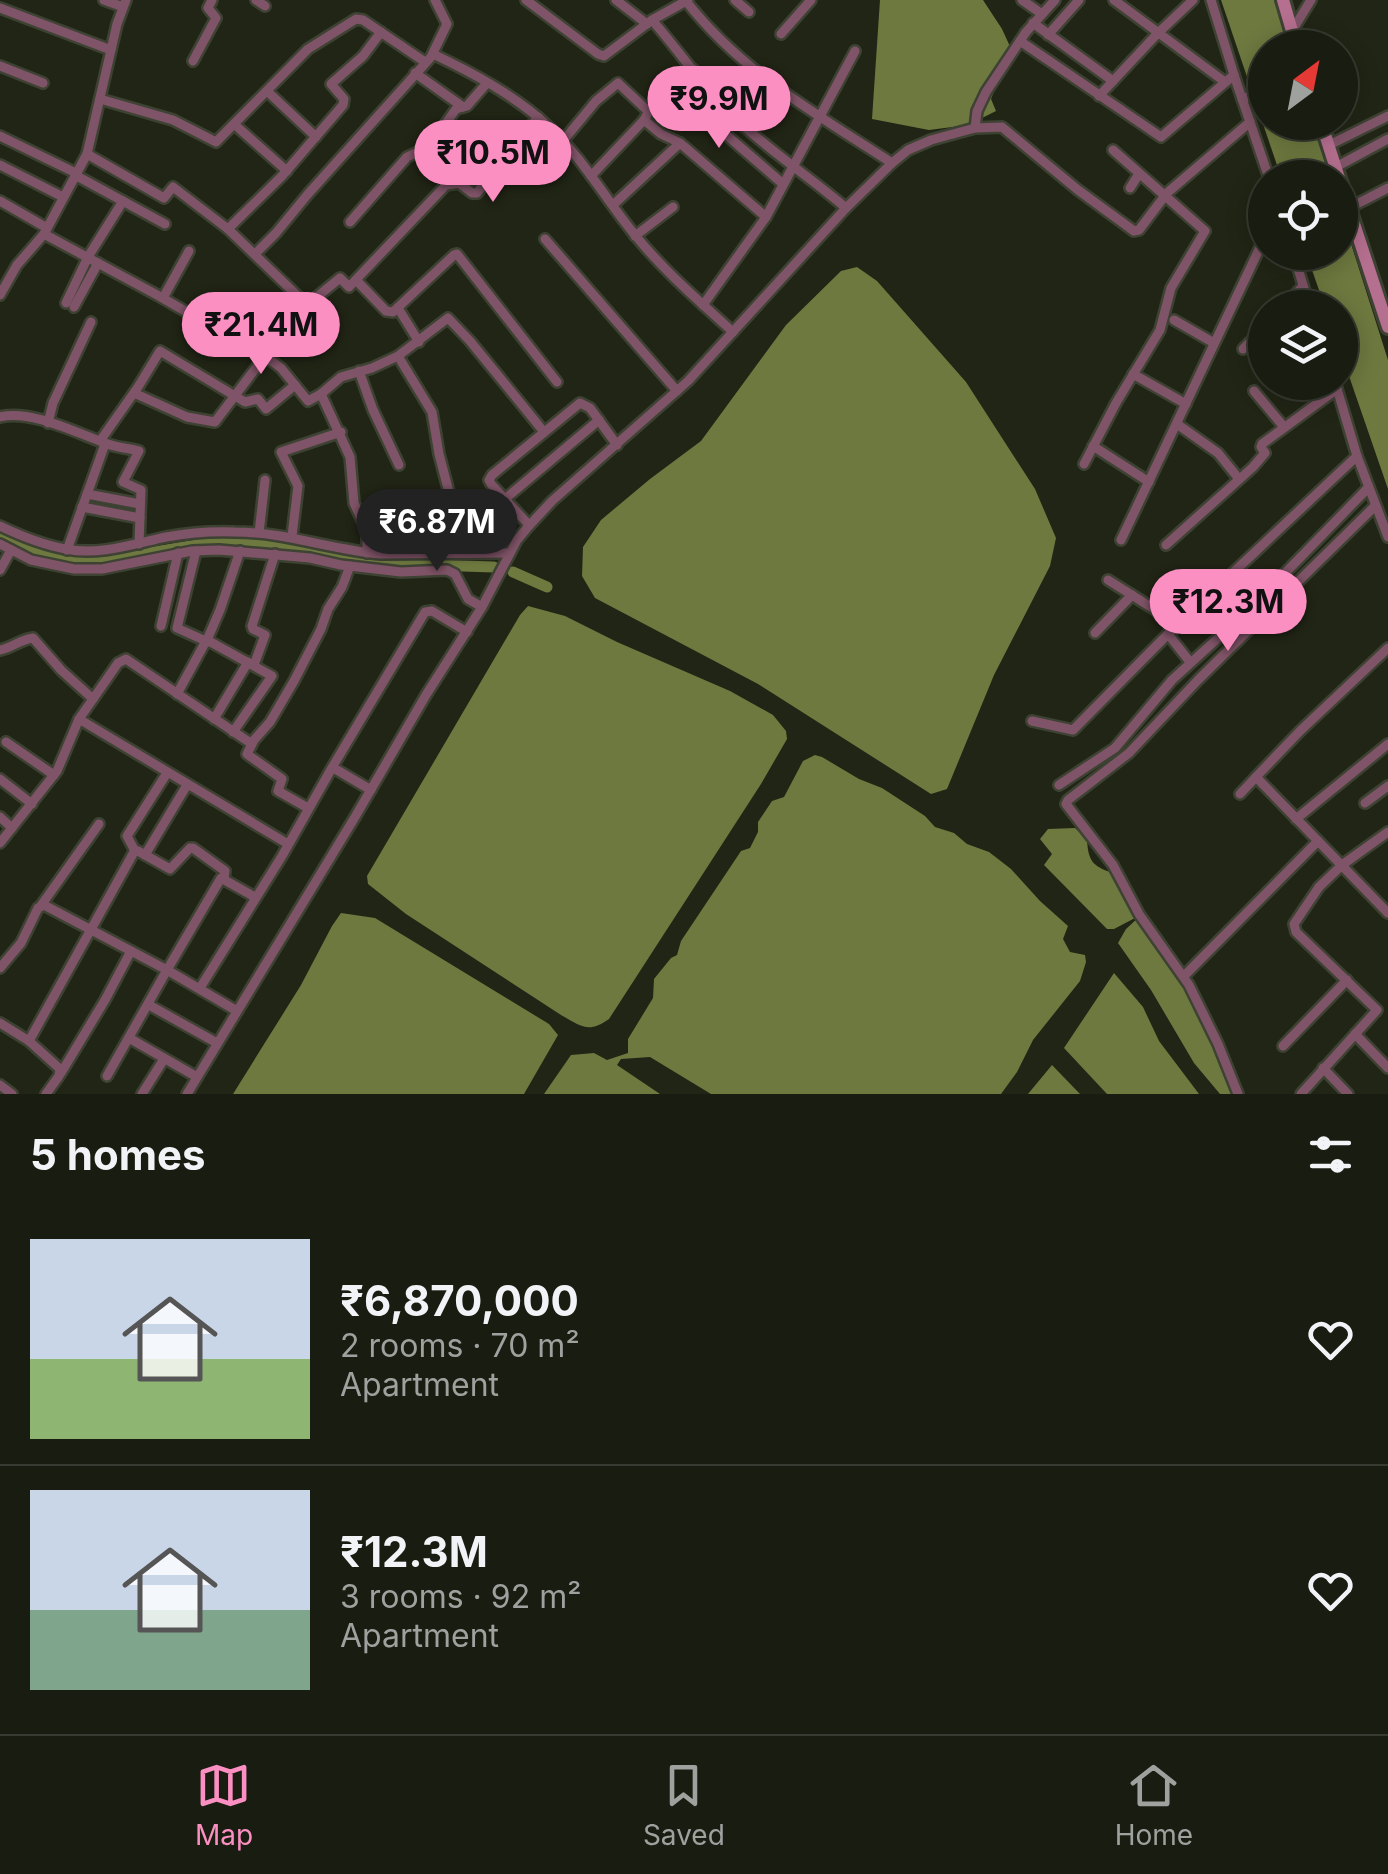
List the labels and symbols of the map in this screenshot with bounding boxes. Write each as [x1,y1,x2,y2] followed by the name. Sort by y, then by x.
[1248,30,1358,140] north arrow
[649,66,789,151] pin: ₹9.9M
[412,120,574,205] pin: ₹10.5M
[180,292,342,377] pin: ₹21.4M
[356,489,518,574] pin: ₹6.87M
[1147,569,1309,654] pin: ₹12.3M

